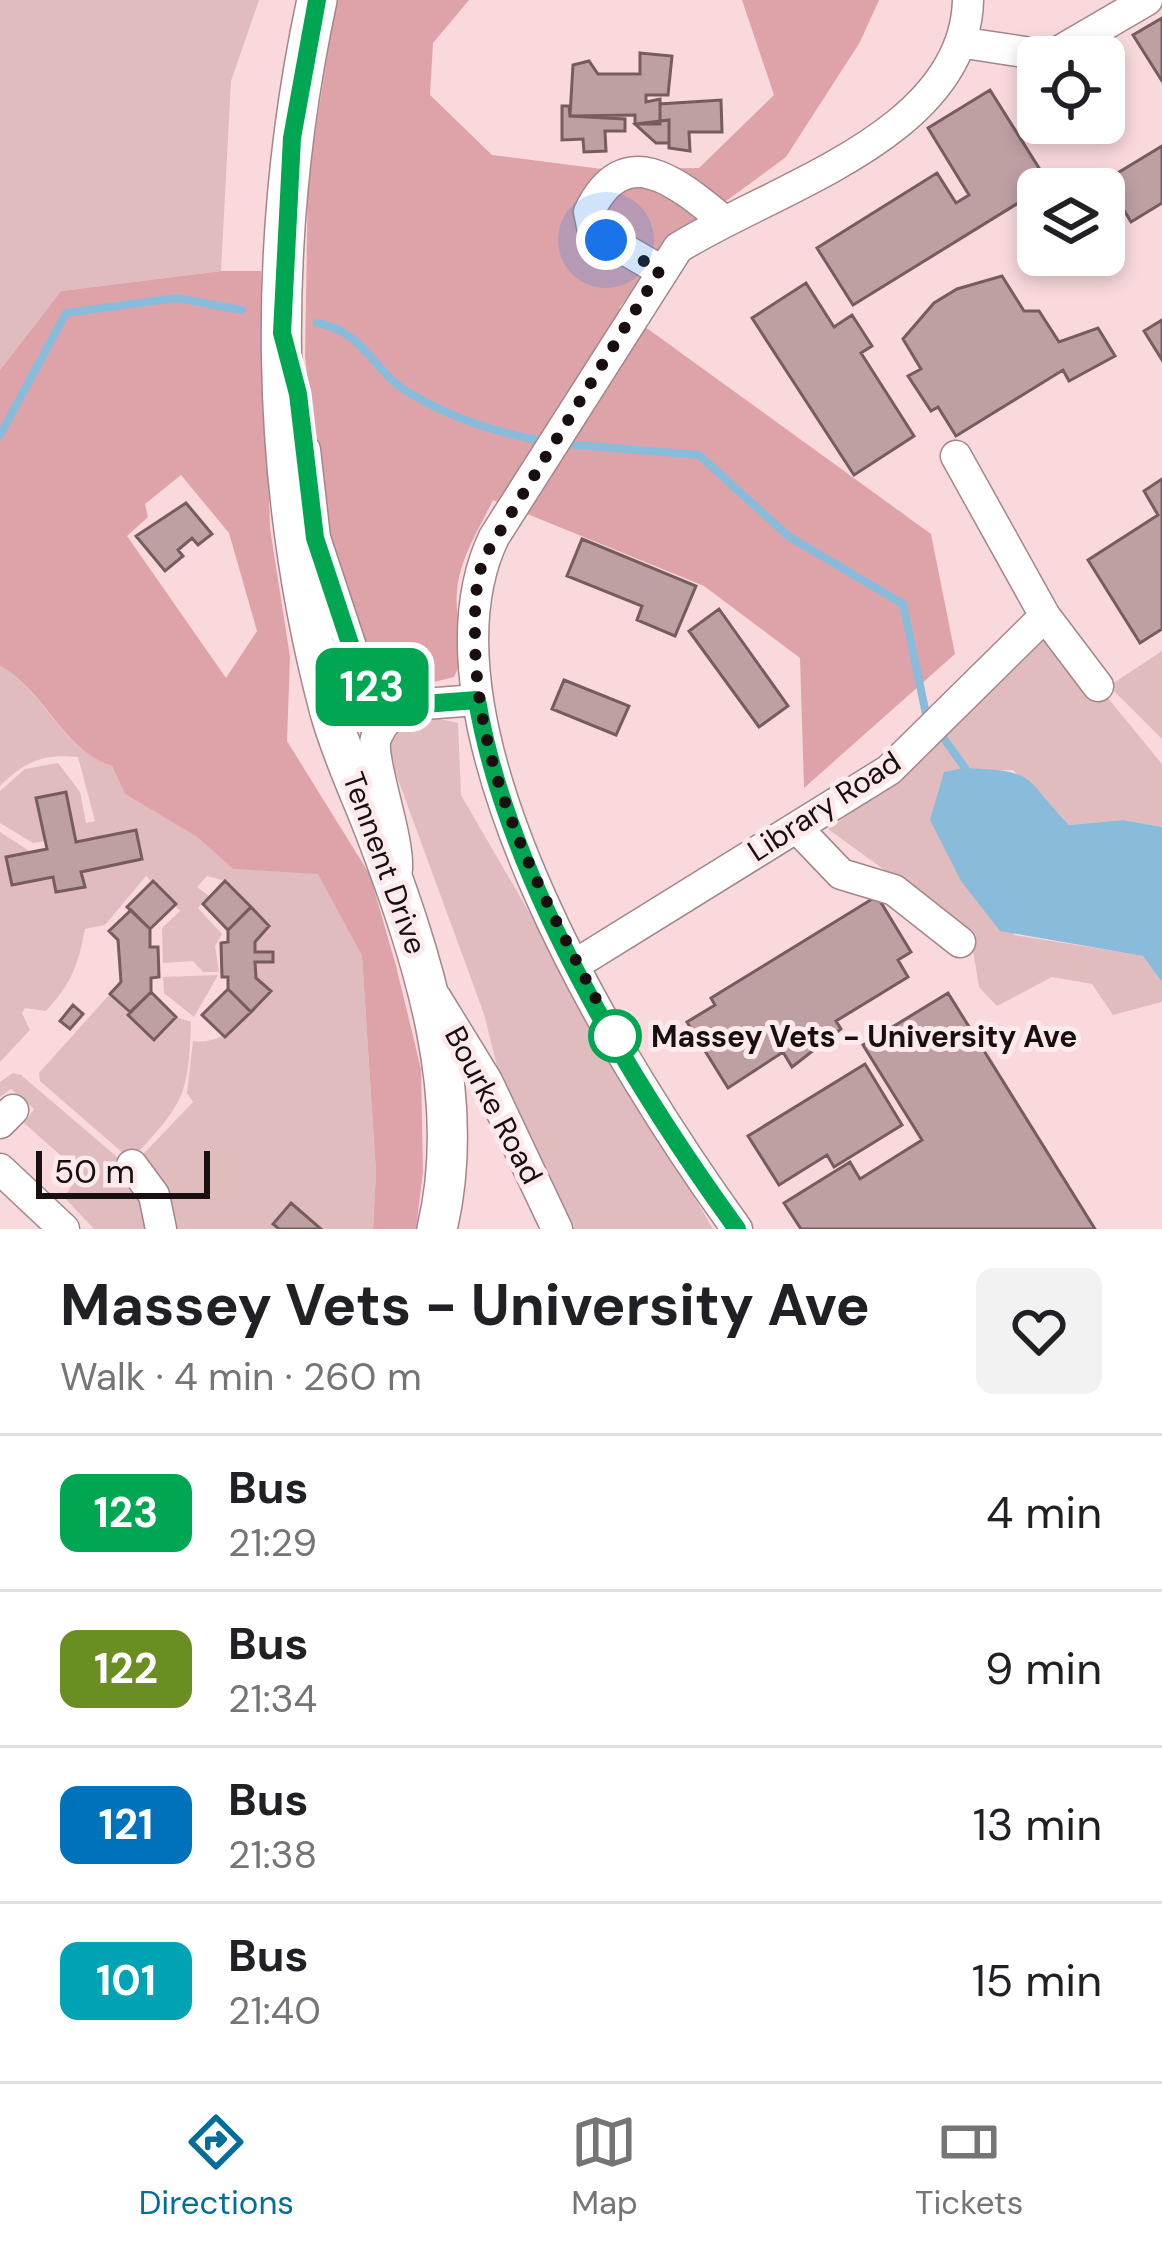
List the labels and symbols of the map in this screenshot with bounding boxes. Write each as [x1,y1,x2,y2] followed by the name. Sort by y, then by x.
[576,210,636,270] your location
[303,648,441,726] line badge: 123
[740,742,908,870] street label: Library Road
[334,767,436,959] street label: Tennent Drive
[590,1011,640,1061] marker: Massey Vets - University Ave
[651,1017,1077,1056] place label: Massey Vets - University Ave
[436,1019,552,1191] street label: Bourke Road
[36,1145,210,1198] scale bar

